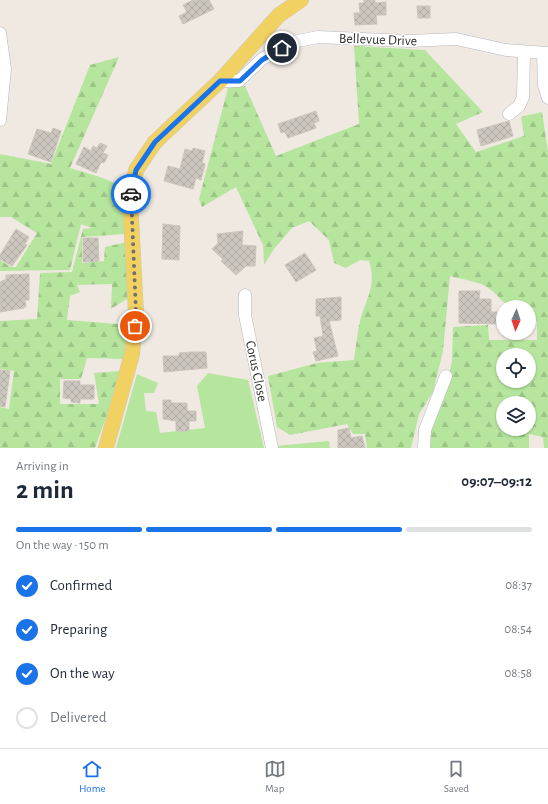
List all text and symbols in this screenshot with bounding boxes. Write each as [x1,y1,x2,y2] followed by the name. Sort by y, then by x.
[265,31,299,65] pin
[339,32,417,48] street label: Bellevue Drive
[271,37,293,59] icon: home
[111,174,151,214] courier
[120,183,142,205] icon: car
[496,300,536,340] north arrow
[496,300,536,436] map controls
[118,309,152,343] pin
[124,315,146,337] icon: bag
[243,339,269,403] street label: Corus Close
[496,348,536,388] button: locate
[496,396,536,436] button: layers
[16,460,69,473] text: Arriving in
[461,474,532,489] text: 09:07–09:12
[16,477,74,503] text: 2 min
[16,539,109,552] text: On the way · 150 m
[16,575,38,597] icon: check
[50,578,112,593] text: Confirmed
[505,579,532,592] text: 08:37
[16,619,38,641] icon: check
[50,622,107,637] text: Preparing
[504,623,532,636] text: 08:54
[16,663,38,685] icon: check
[50,666,115,681] text: On the way
[504,667,532,680] text: 08:58
[50,710,107,725] text: Delivered
[79,758,106,795] tab: Home
[264,758,286,795] tab: Map
[444,758,469,795] tab: Saved

